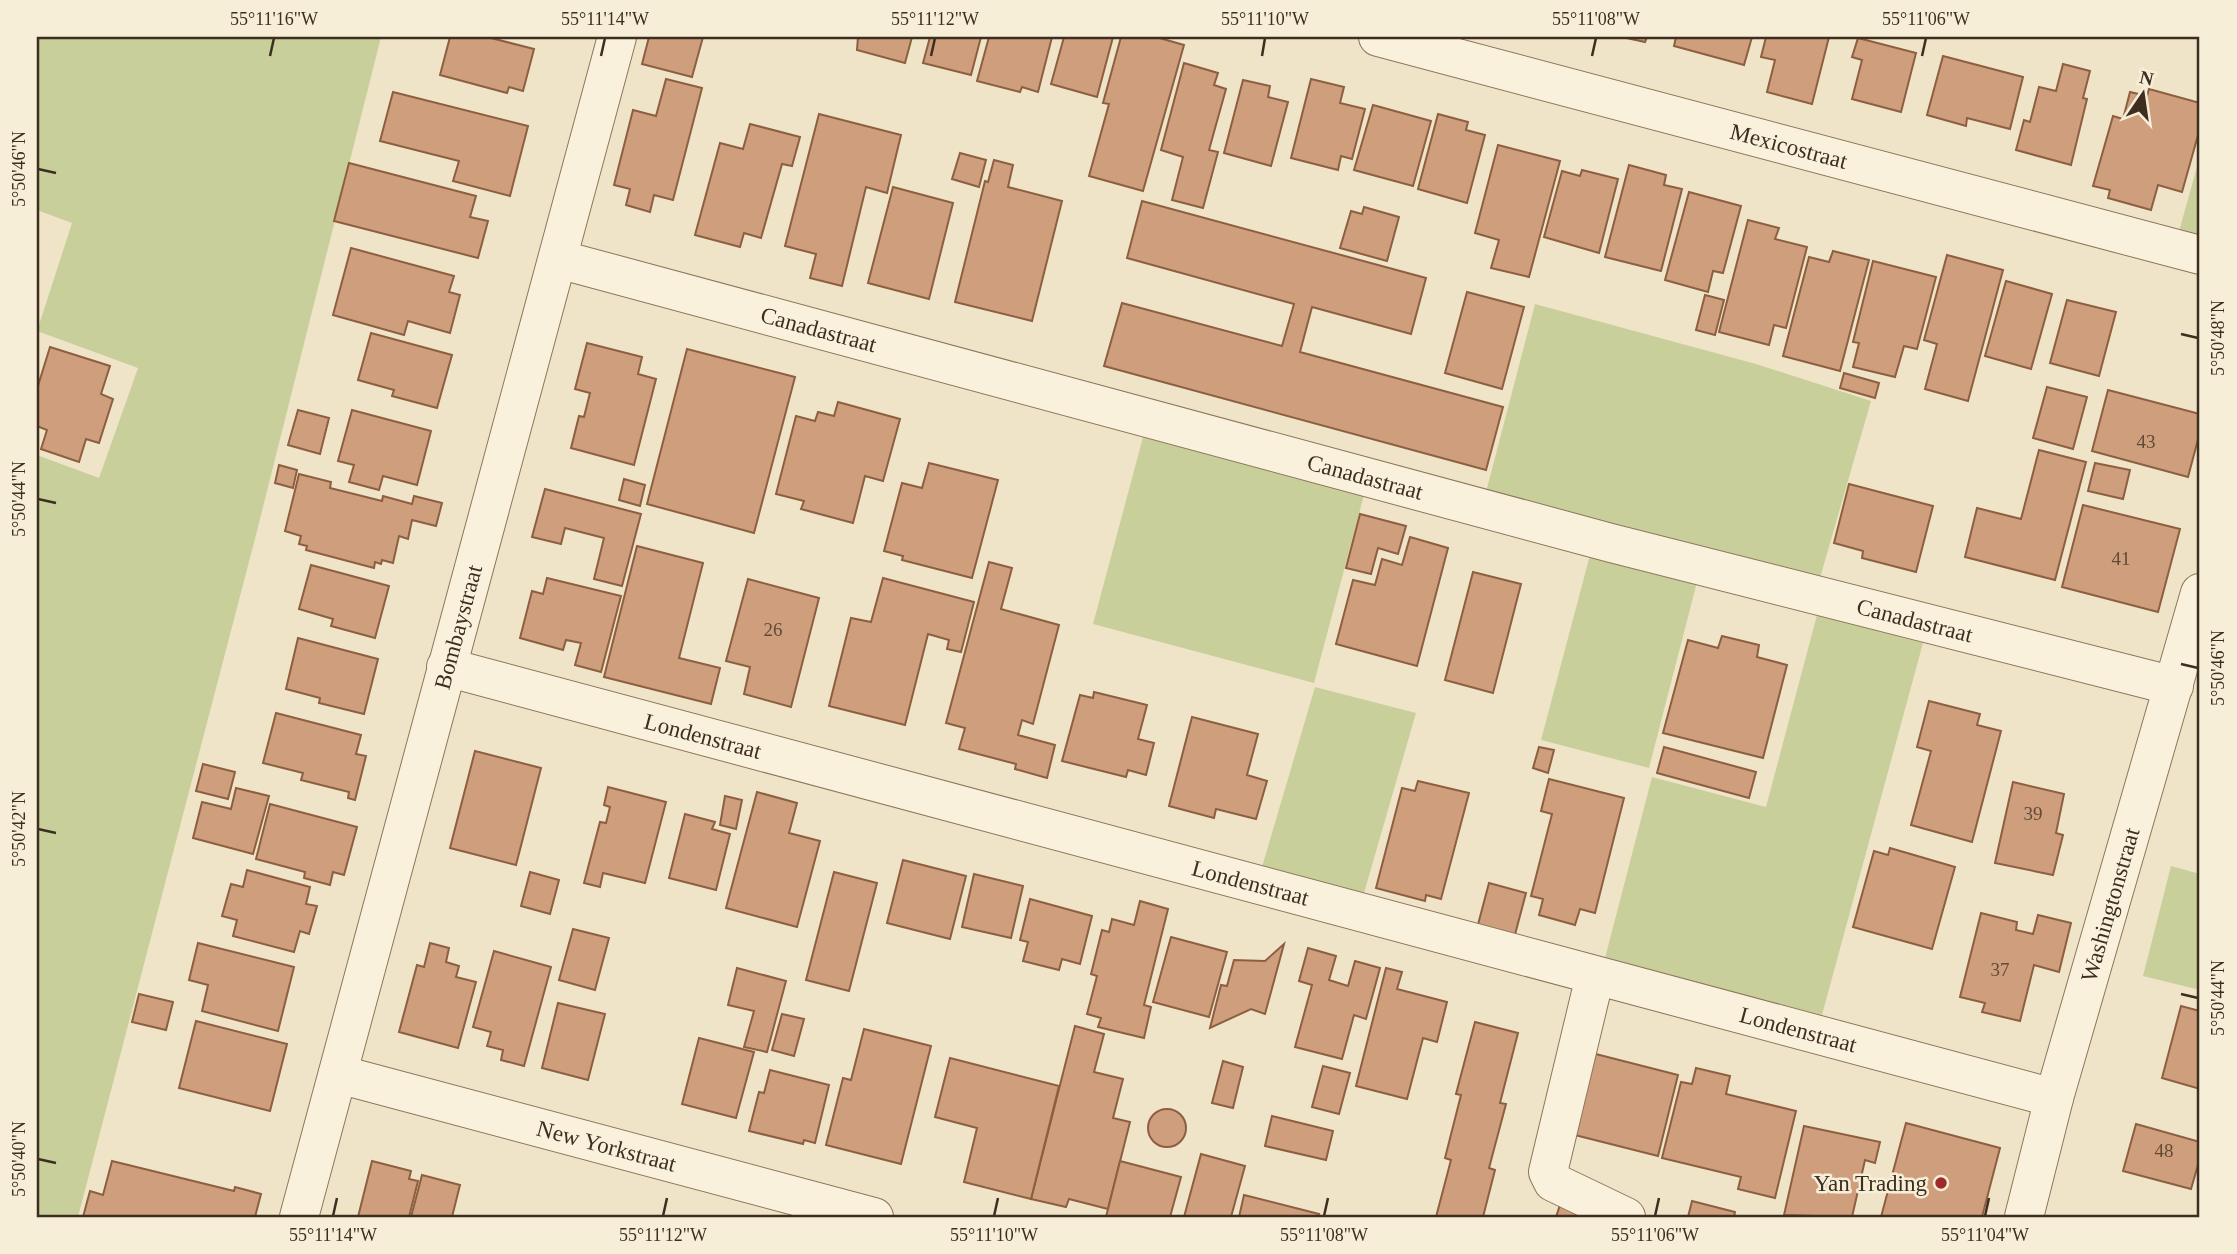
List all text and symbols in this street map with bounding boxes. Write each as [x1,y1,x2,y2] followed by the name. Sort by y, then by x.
[230,9,318,29] text: 55°11'16"W
[561,9,649,29] text: 55°11'14"W
[891,9,979,29] text: 55°11'12"W
[1221,9,1309,29] text: 55°11'10"W
[1552,9,1640,29] text: 55°11'08"W
[1882,9,1970,29] text: 55°11'06"W
[2108,60,2178,130] north arrow
[2138,66,2156,90] text: N
[1728,118,1851,174] street label: Mexicostraat
[9,131,29,207] text: 5°50'46"N
[2208,300,2228,376] text: 5°50'48"N
[758,302,880,357] street label: Canadastraat
[2137,431,2156,452] house number: 43
[1305,449,1426,504] street label: Canadastraat
[9,461,29,537] text: 5°50'44"N
[2112,548,2131,569] house number: 41
[429,562,487,692] street label: Bombaystraat
[1854,593,1976,647] street label: Canadastraat
[764,619,783,640] house number: 26
[2208,630,2228,706] text: 5°50'46"N
[642,708,765,764] street label: Londenstraat
[9,791,29,867] text: 5°50'42"N
[2024,803,2043,824] house number: 39
[2076,824,2144,985] street label: Washingtonstraat
[1189,855,1312,910] street label: Londenstraat
[1991,959,2010,980] house number: 37
[2208,960,2228,1036] text: 5°50'44"N
[1737,1002,1860,1057] street label: Londenstraat
[534,1115,680,1176] street label: New Yorkstraat
[9,1121,29,1197] text: 5°50'40"N
[2155,1140,2174,1161] house number: 48
[1814,1171,1927,1196] place label: Yan Trading
[1933,1175,1949,1191] marker: Yan Trading
[289,1225,377,1245] text: 55°11'14"W
[619,1225,707,1245] text: 55°11'12"W
[950,1225,1038,1245] text: 55°11'10"W
[1280,1225,1368,1245] text: 55°11'08"W
[1611,1225,1699,1245] text: 55°11'06"W
[1941,1225,2029,1245] text: 55°11'04"W

